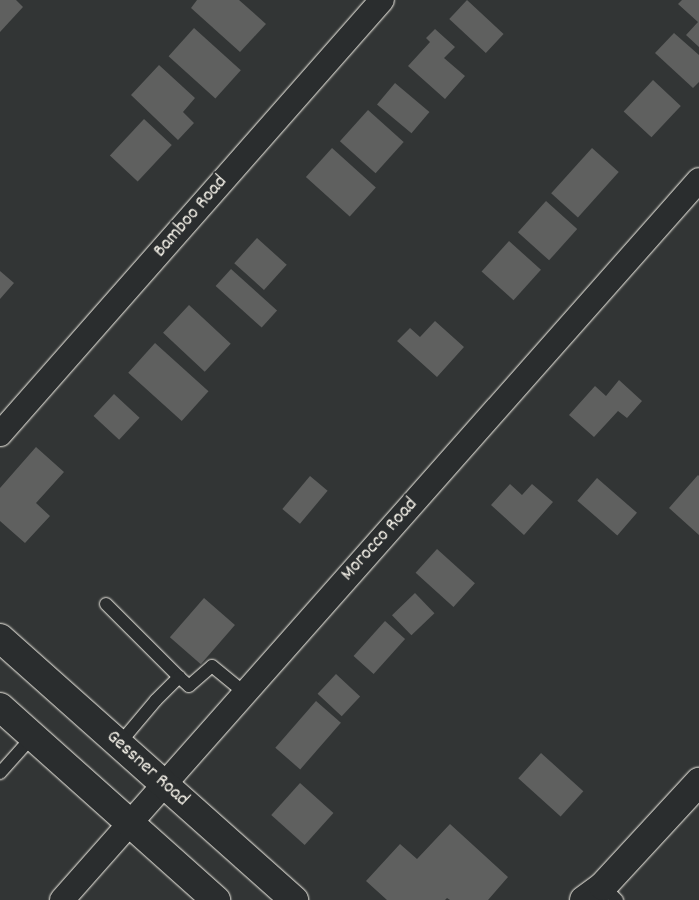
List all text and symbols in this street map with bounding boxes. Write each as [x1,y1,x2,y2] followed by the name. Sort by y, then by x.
[149,171,233,263] street label: Bamboo Road
[336,493,424,587] street label: Morocco Road
[101,726,193,812] street label: Gessner Road

